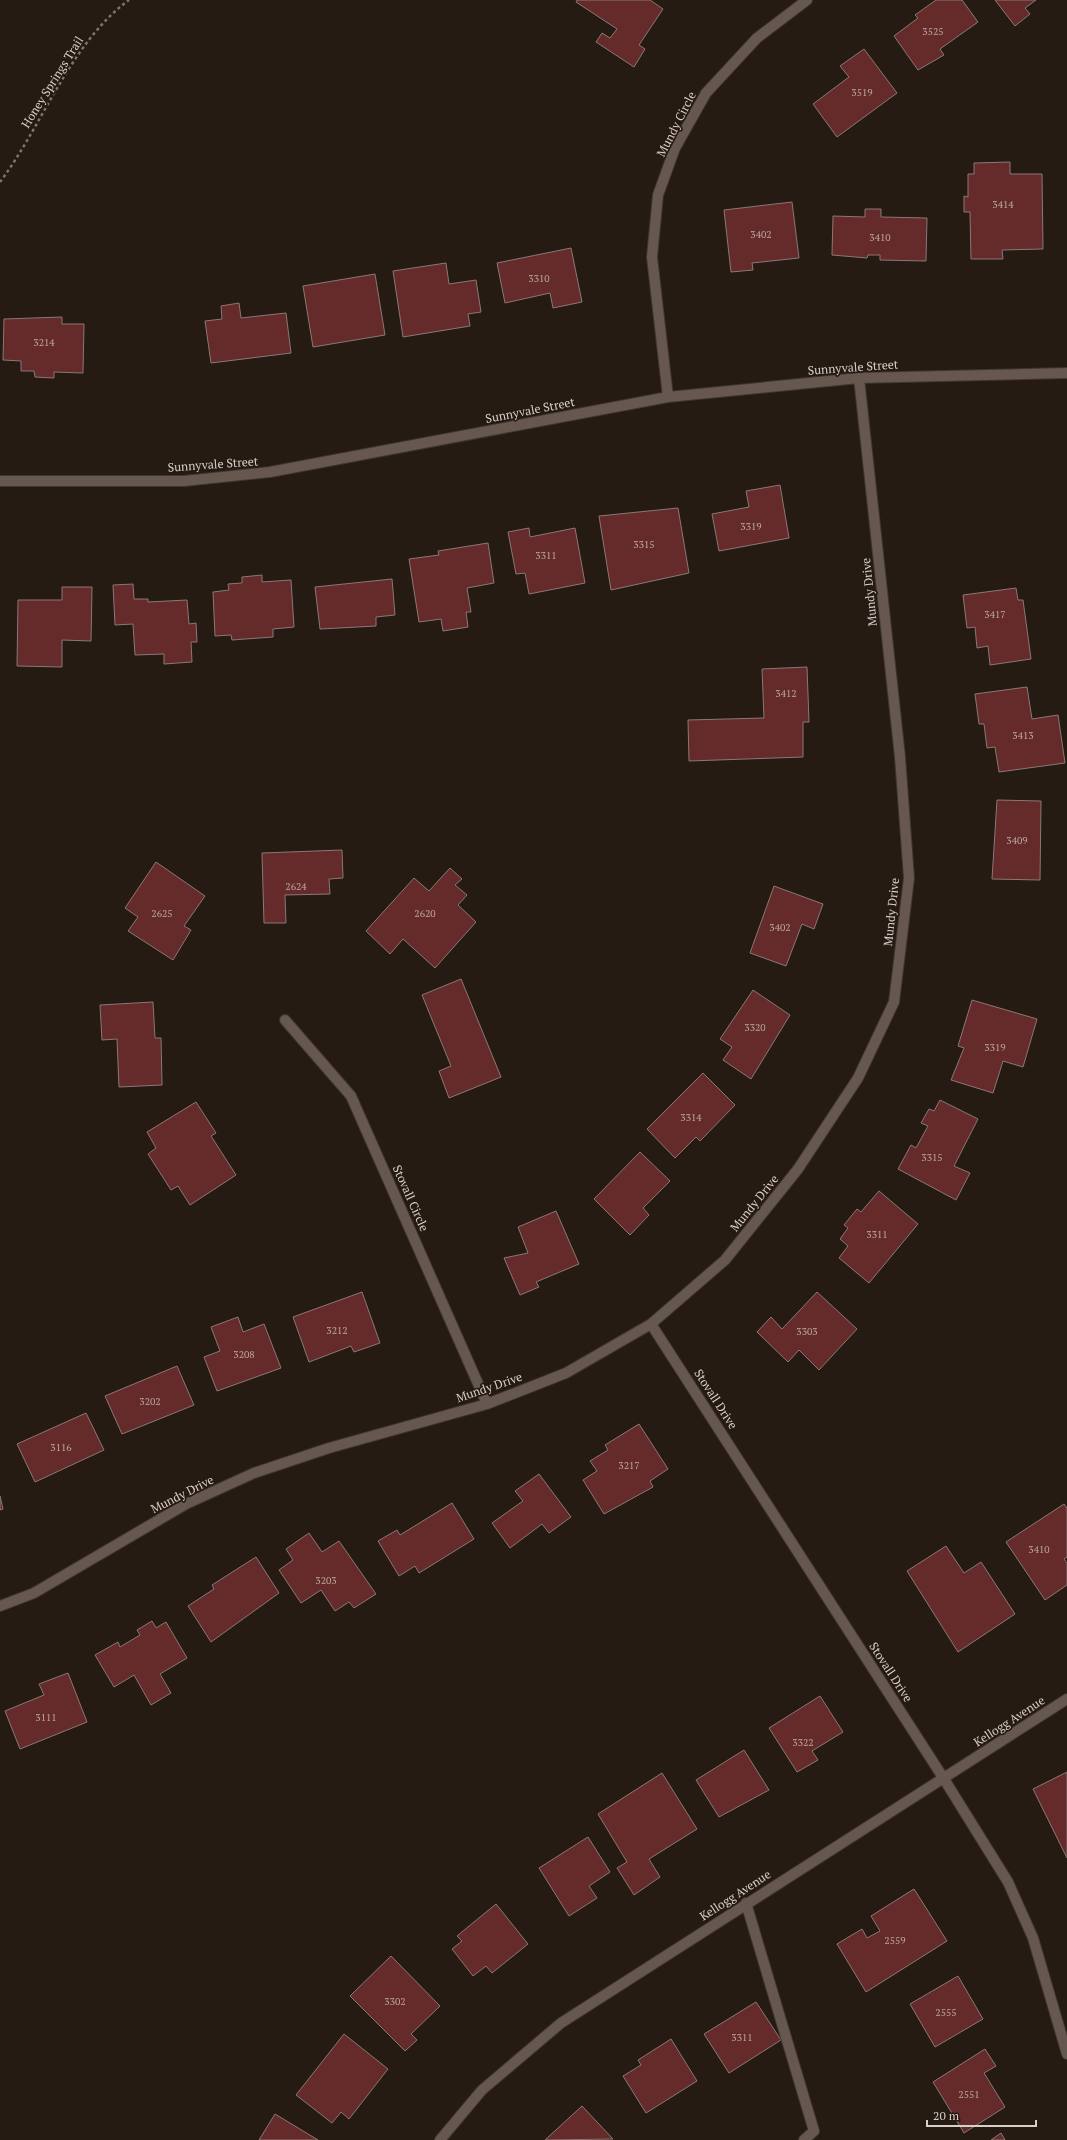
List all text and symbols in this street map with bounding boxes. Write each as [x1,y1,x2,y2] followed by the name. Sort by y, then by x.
[922,25,944,38] house number: 3525
[18,33,86,131] street label: Honey Springs Trail
[851,86,873,99] house number: 3519
[653,89,699,159] street label: Mundy Circle
[992,198,1014,211] house number: 3414
[750,228,772,241] house number: 3402
[869,231,891,244] house number: 3410
[528,272,550,285] house number: 3310
[33,336,55,349] house number: 3214
[807,356,899,378] street label: Sunnyvale Street
[484,394,576,426] street label: Sunnyvale Street
[167,453,259,475] street label: Sunnyvale Street
[740,520,762,533] house number: 3319
[633,538,655,551] house number: 3315
[535,549,557,562] house number: 3311
[858,557,880,627] street label: Mundy Drive
[984,608,1006,621] house number: 3417
[775,687,797,700] house number: 3412
[1012,729,1034,742] house number: 3413
[1006,834,1028,847] house number: 3409
[880,877,902,947] street label: Mundy Drive
[285,880,307,893] house number: 2624
[151,907,173,920] house number: 2625
[414,907,436,920] house number: 2620
[769,921,791,934] house number: 3402
[744,1021,766,1034] house number: 3320
[984,1041,1006,1054] house number: 3319
[680,1111,702,1124] house number: 3314
[921,1151,943,1164] house number: 3315
[390,1163,432,1233] street label: Stovall Circle
[727,1172,781,1234] street label: Mundy Drive
[866,1228,888,1241] house number: 3311
[326,1324,348,1337] house number: 3212
[796,1325,818,1338] house number: 3303
[233,1348,255,1361] house number: 3208
[691,1366,741,1432] street label: Stovall Drive
[454,1369,524,1405] street label: Mundy Drive
[139,1395,161,1408] house number: 3202
[50,1441,72,1454] house number: 3116
[618,1459,640,1472] house number: 3217
[148,1472,216,1516] street label: Mundy Drive
[1028,1543,1050,1556] house number: 3410
[315,1574,337,1587] house number: 3203
[866,1639,916,1705] street label: Stovall Drive
[971,1692,1047,1750] street label: Kellogg Avenue
[35,1711,57,1724] house number: 3111
[792,1736,814,1749] house number: 3322
[697,1866,773,1924] street label: Kellogg Avenue
[884,1934,906,1947] house number: 2559
[384,1995,406,2008] house number: 3302
[935,2006,957,2019] house number: 2555
[731,2031,753,2044] house number: 3311
[958,2088,980,2101] house number: 2551
[927,2102,1036,2128] scale bar
[933,2108,960,2123] text: 20 m

